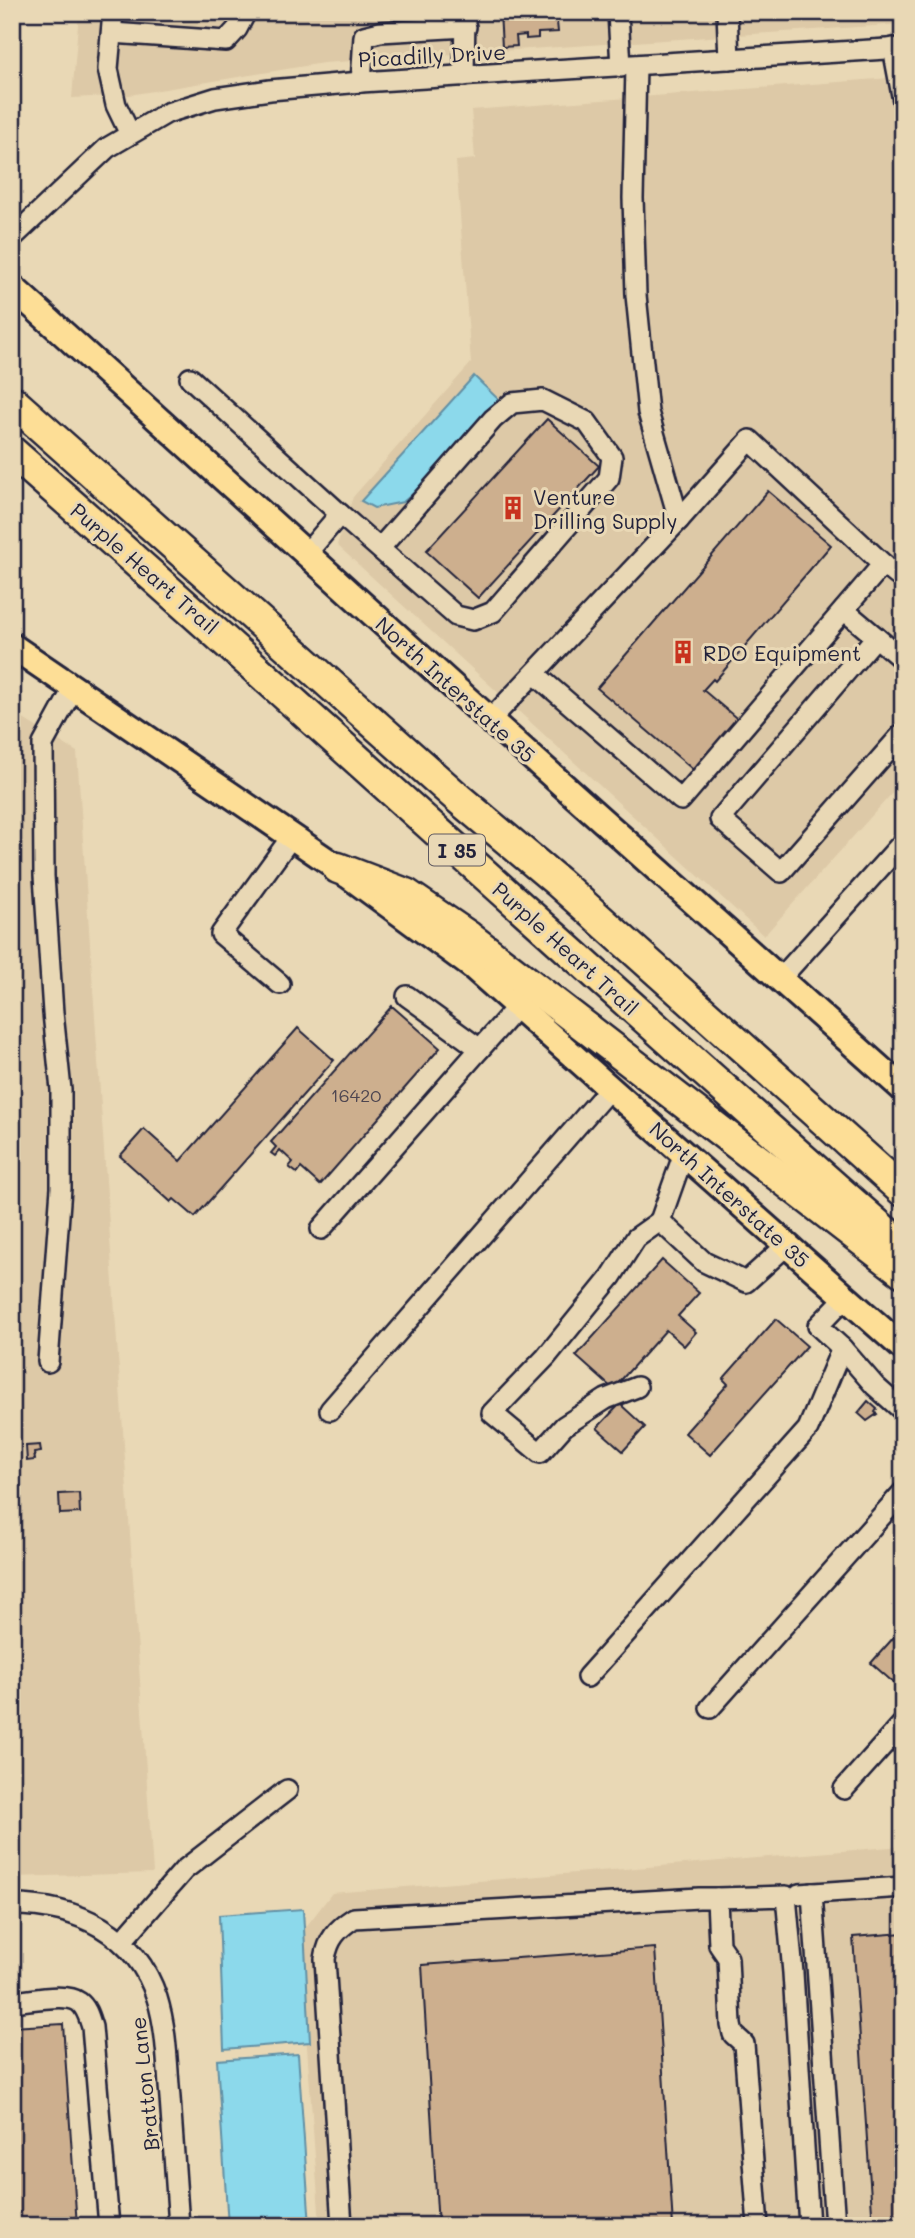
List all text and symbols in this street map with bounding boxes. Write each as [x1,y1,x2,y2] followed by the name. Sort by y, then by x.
[357,38,507,72] street label: Picadilly Drive
[533,483,677,534] place label: Venture Drilling Supply
[499,494,527,522] building icon: Venture Drilling Supply
[65,496,225,640] street label: Purple Heart Trail
[370,610,542,768] street label: North Interstate 35
[669,638,697,666] building icon: RDO Equipment
[703,639,861,666] place label: RDO Equipment
[429,834,485,866] road number: I 35
[487,875,645,1021] street label: Purple Heart Trail
[331,1083,381,1107] house number: 16420
[644,1115,816,1273] street label: North Interstate 35
[124,2016,164,2152] street label: Bratton Lane

